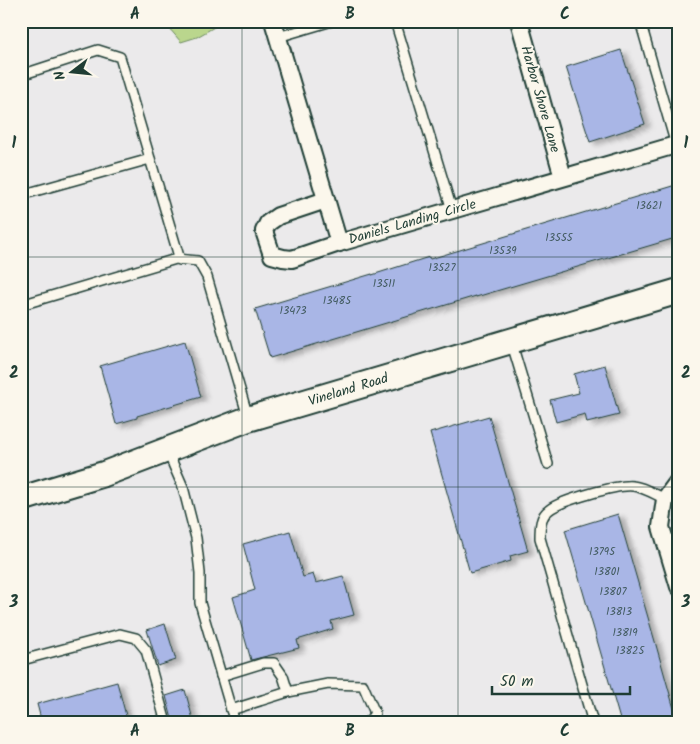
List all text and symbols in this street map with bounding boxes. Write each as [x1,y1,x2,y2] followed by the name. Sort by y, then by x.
[130,2,140,27] text: A
[345,2,355,27] text: B
[560,2,570,27] text: C
[514,43,566,156] street label: Harbor Shore Lane
[48,48,98,98] north arrow
[49,68,72,83] text: N
[12,131,17,156] text: 1
[684,131,689,156] text: 1
[346,193,479,251] street label: Daniels Landing Circle
[636,197,662,215] house number: 13621
[545,229,574,247] house number: 13555
[489,242,517,260] house number: 13539
[428,259,456,277] house number: 13527
[373,275,395,293] house number: 13511
[323,292,352,310] house number: 13485
[279,302,307,320] house number: 13473
[9,361,19,386] text: 2
[681,361,691,386] text: 2
[306,367,392,413] street label: Vineland Road
[589,543,616,561] house number: 13795
[594,563,620,581] house number: 13801
[600,583,627,601] house number: 13807
[9,590,19,615] text: 3
[681,590,691,615] text: 3
[606,603,632,621] house number: 13813
[612,624,638,642] house number: 13819
[616,642,645,660] house number: 13825
[492,664,630,696] scale bar
[500,670,534,694] text: 50 m
[130,719,140,744] text: A
[345,719,355,744] text: B
[560,719,570,744] text: C

